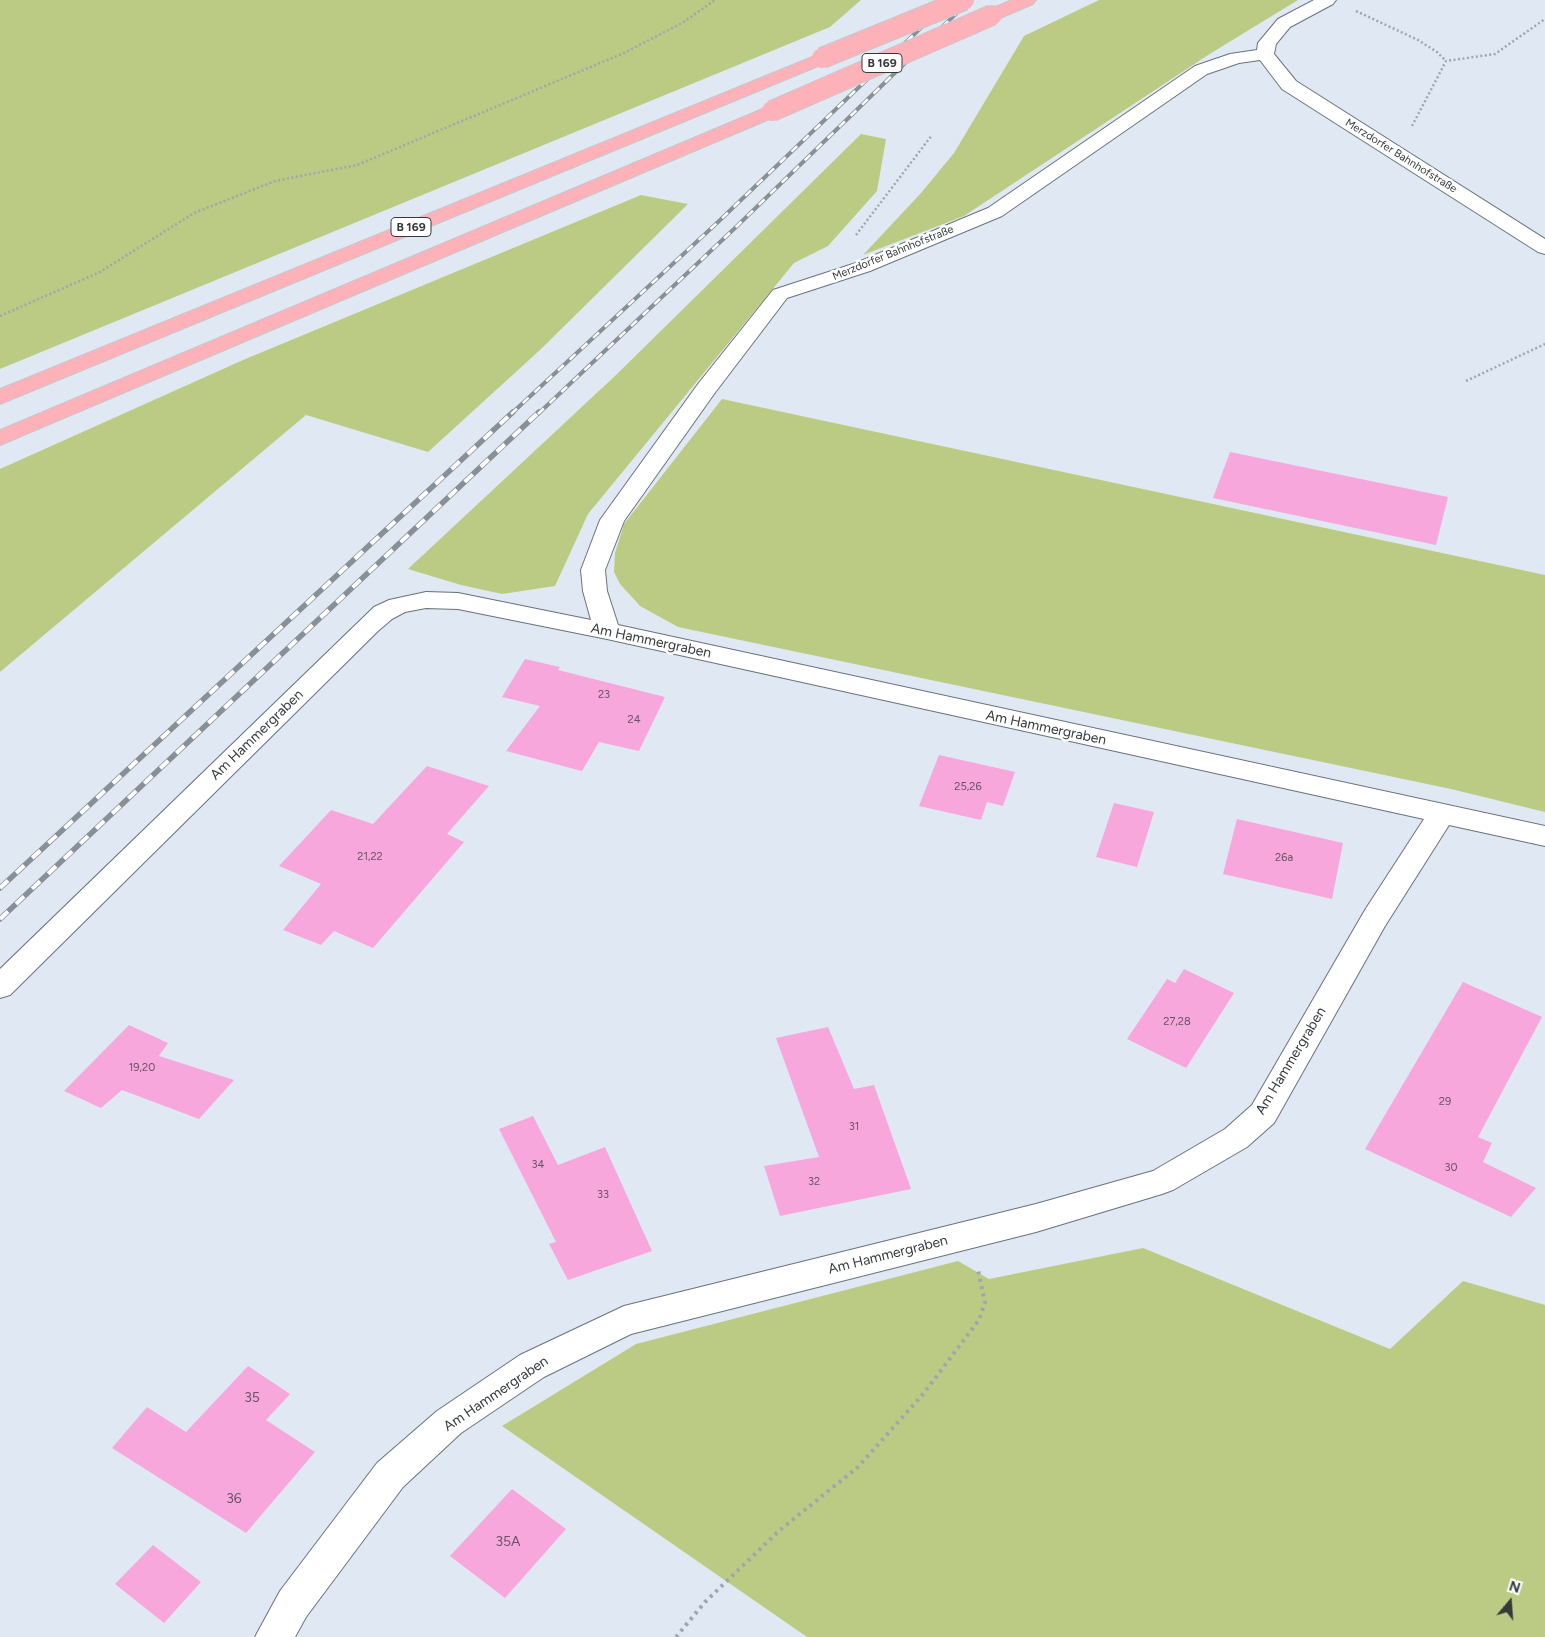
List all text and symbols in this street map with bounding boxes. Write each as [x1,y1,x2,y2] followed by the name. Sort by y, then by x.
[862,54,902,72] road number: B 169
[1343,116,1459,196] street label: Merzdorfer Bahnhofstraße
[391,218,431,236] road number: B 169
[831,223,955,283] street label: Merzdorfer Bahnhofstraße
[589,620,713,662] street label: Am Hammergraben
[207,686,307,784] street label: Am Hammergraben
[598,688,610,702] house number: 23
[984,707,1108,749] street label: Am Hammergraben
[628,713,640,727] house number: 24
[954,780,982,794] house number: 25,26
[357,850,383,864] house number: 21,22
[1275,851,1293,865] house number: 26a
[1252,1004,1330,1118] street label: Am Hammergraben
[1163,1015,1191,1029] house number: 27,28
[129,1061,155,1075] house number: 19,20
[1439,1095,1451,1109] house number: 29
[849,1120,859,1134] house number: 31
[532,1158,544,1172] house number: 34
[1444,1161,1458,1175] house number: 30
[808,1175,820,1189] house number: 32
[597,1188,609,1202] house number: 33
[827,1232,949,1278] street label: Am Hammergraben
[441,1353,551,1435] street label: Am Hammergraben
[244,1390,260,1406] house number: 35
[226,1491,242,1507] house number: 36
[495,1534,521,1550] house number: 35A
[1485,1577,1535,1627] north arrow
[1507,1577,1523,1597] text: N

